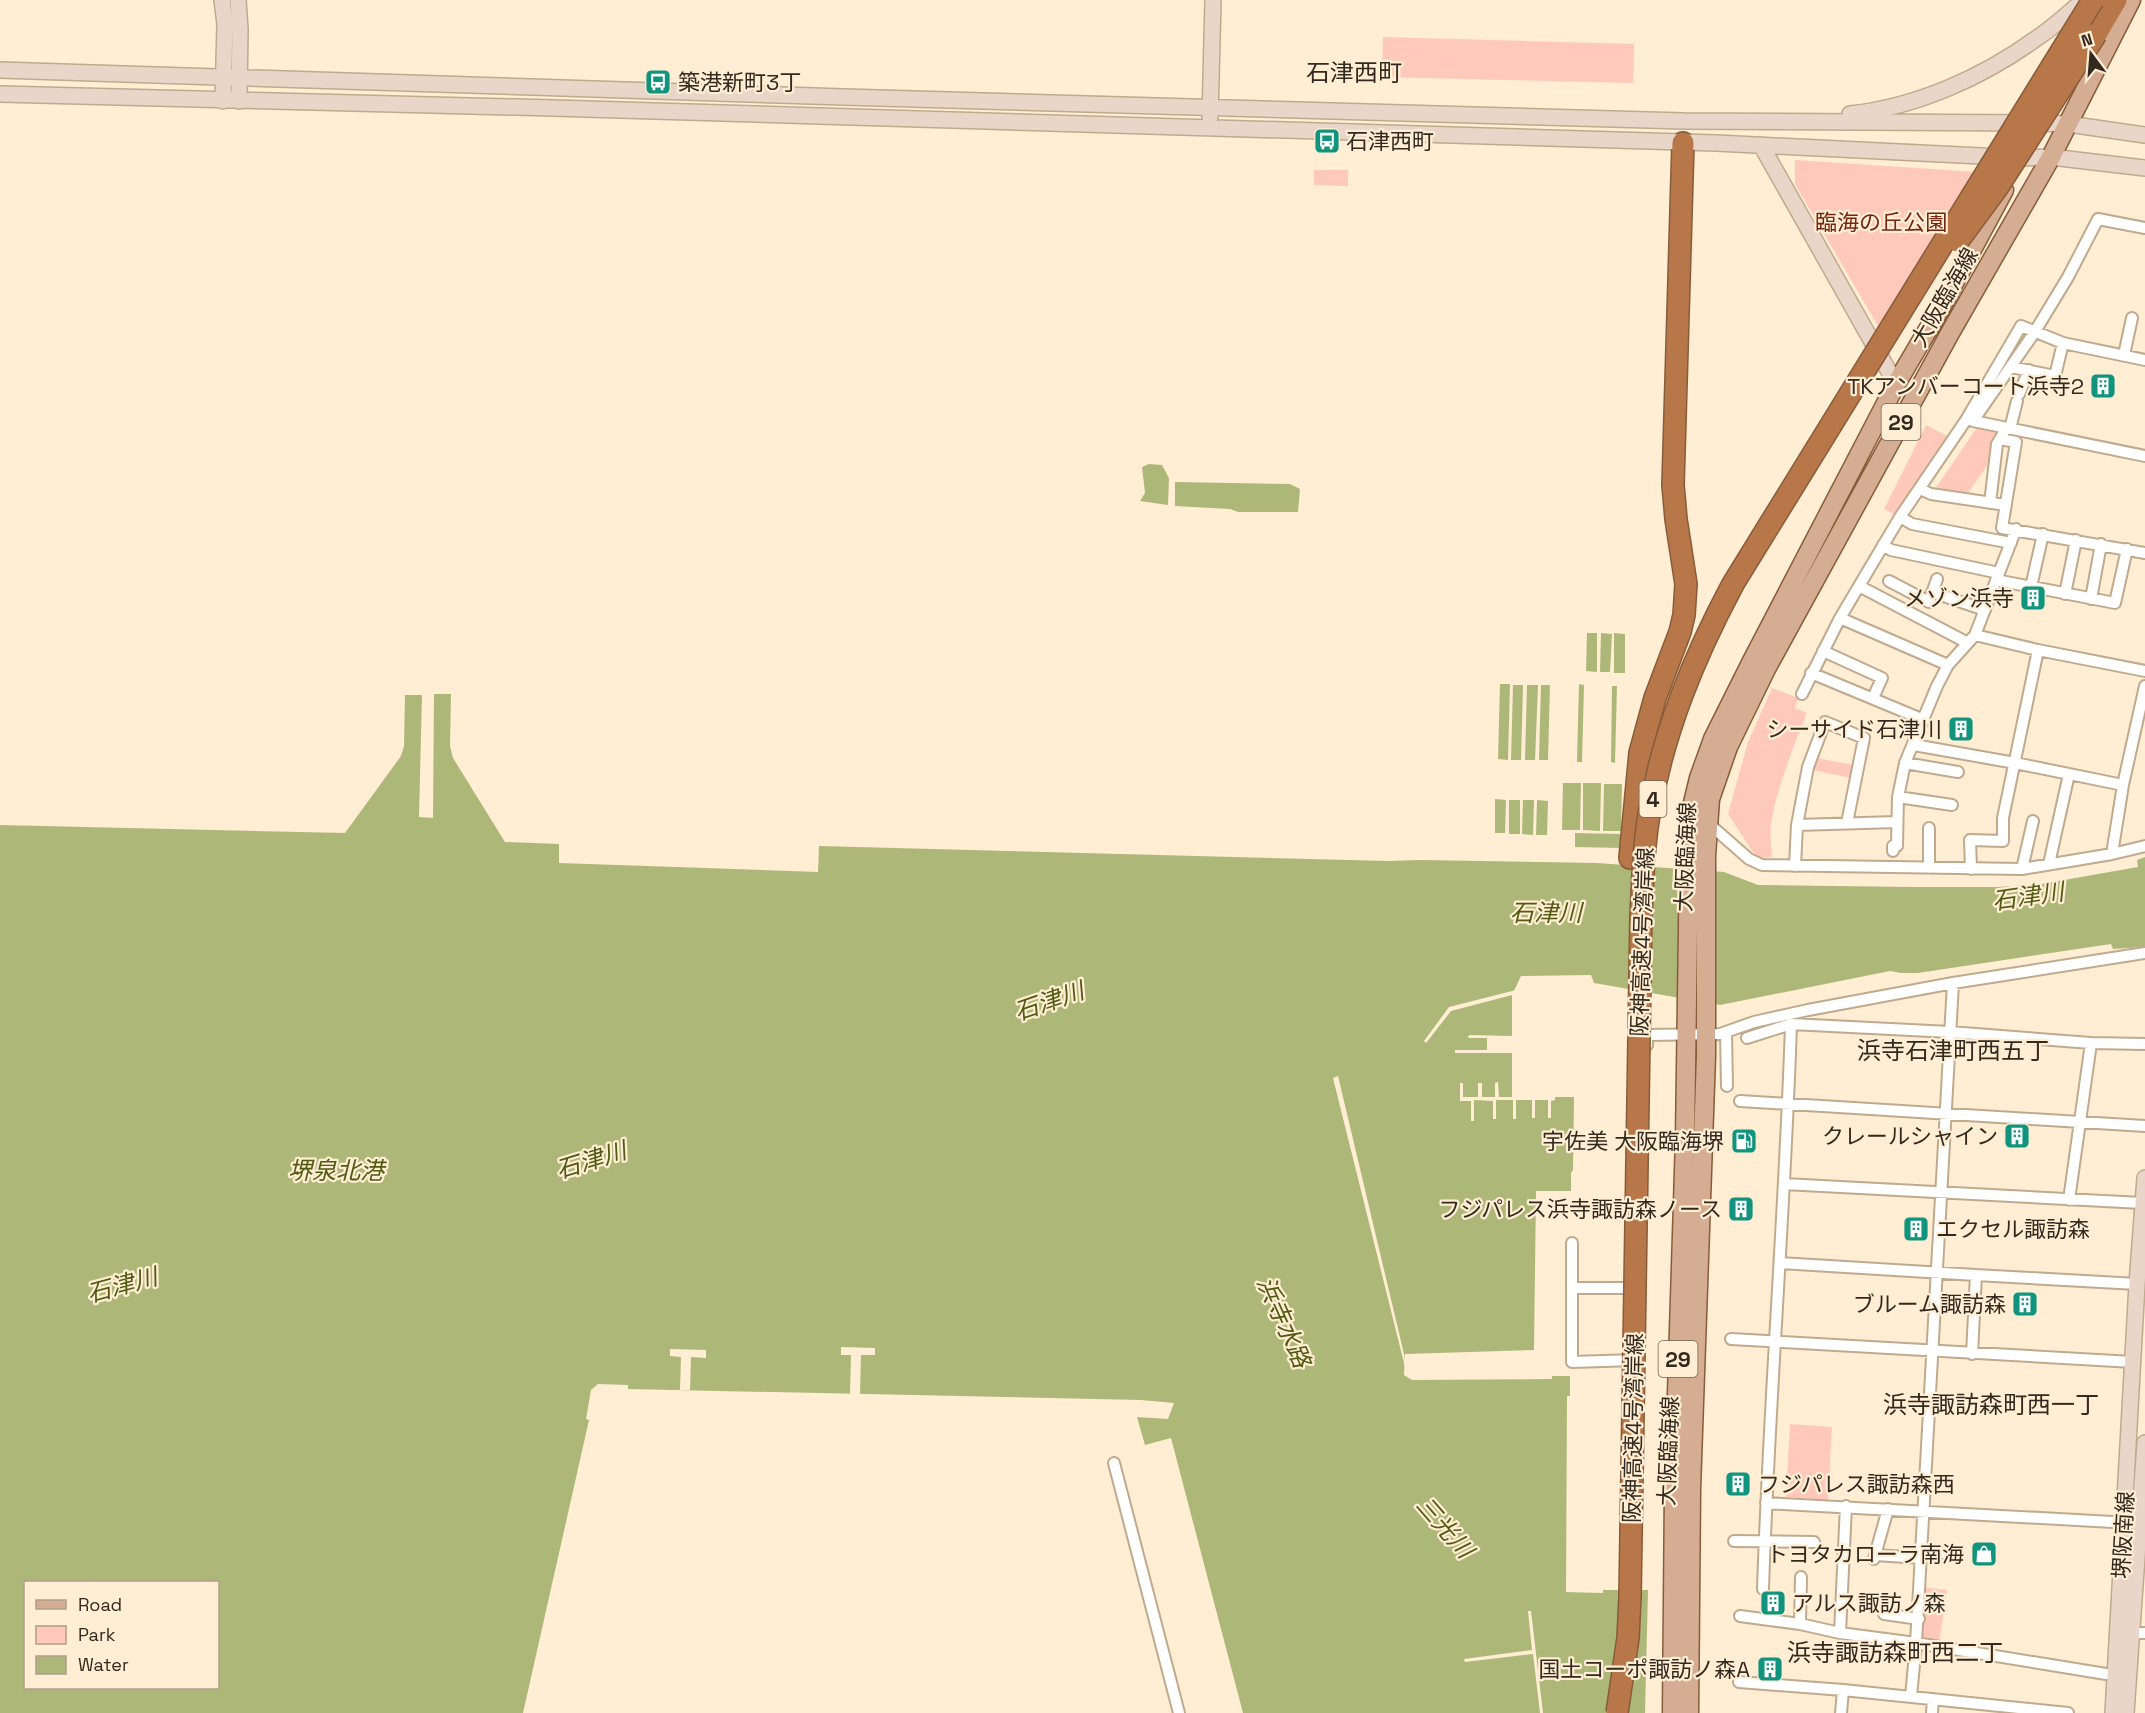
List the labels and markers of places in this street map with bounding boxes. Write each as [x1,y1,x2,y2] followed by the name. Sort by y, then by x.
[643,67,673,97] bus stop icon: 築港新町3丁
[678,68,801,96] place label: 築港新町3丁
[1312,126,1342,156] bus stop icon: 石津西町
[1346,127,1434,155] place label: 石津西町
[2088,371,2118,401] building icon: TKアンバーコート浜寺2
[1847,372,2084,400] place label: TKアンバーコート浜寺2
[2018,583,2048,613] building icon: メゾン浜寺
[1904,584,2014,612] place label: メゾン浜寺
[1946,714,1976,744] building icon: シーサイド石津川
[1766,715,1942,743] place label: シーサイド石津川
[2002,1121,2032,1151] building icon: クレールシャイン
[1822,1122,1998,1150] place label: クレールシャイン
[1729,1126,1759,1156] fuel station icon: 宇佐美 大阪臨海堺
[1542,1127,1724,1155] place label: 宇佐美 大阪臨海堺
[1726,1194,1756,1224] building icon: フジパレス浜寺諏訪森ノース
[1438,1195,1722,1223] place label: フジパレス浜寺諏訪森ノース
[1901,1214,1931,1244] building icon: エクセル諏訪森
[1936,1215,2090,1243] place label: エクセル諏訪森
[2010,1289,2040,1319] building icon: ブルーム諏訪森
[1853,1290,2006,1318] place label: ブルーム諏訪森
[1723,1469,1753,1499] building icon: フジパレス諏訪森西
[1758,1470,1955,1498] place label: フジパレス諏訪森西
[1969,1539,1999,1569] shop icon: トヨタカローラ南海
[1766,1540,1964,1568] place label: トヨタカローラ南海
[1758,1588,1788,1618] building icon: アルス諏訪ノ森
[1792,1589,1946,1617] place label: アルス諏訪ノ森
[1755,1654,1785,1684] building icon: 国土コーポ諏訪ノ森A
[1538,1655,1750,1683] place label: 国土コーポ諏訪ノ森A

